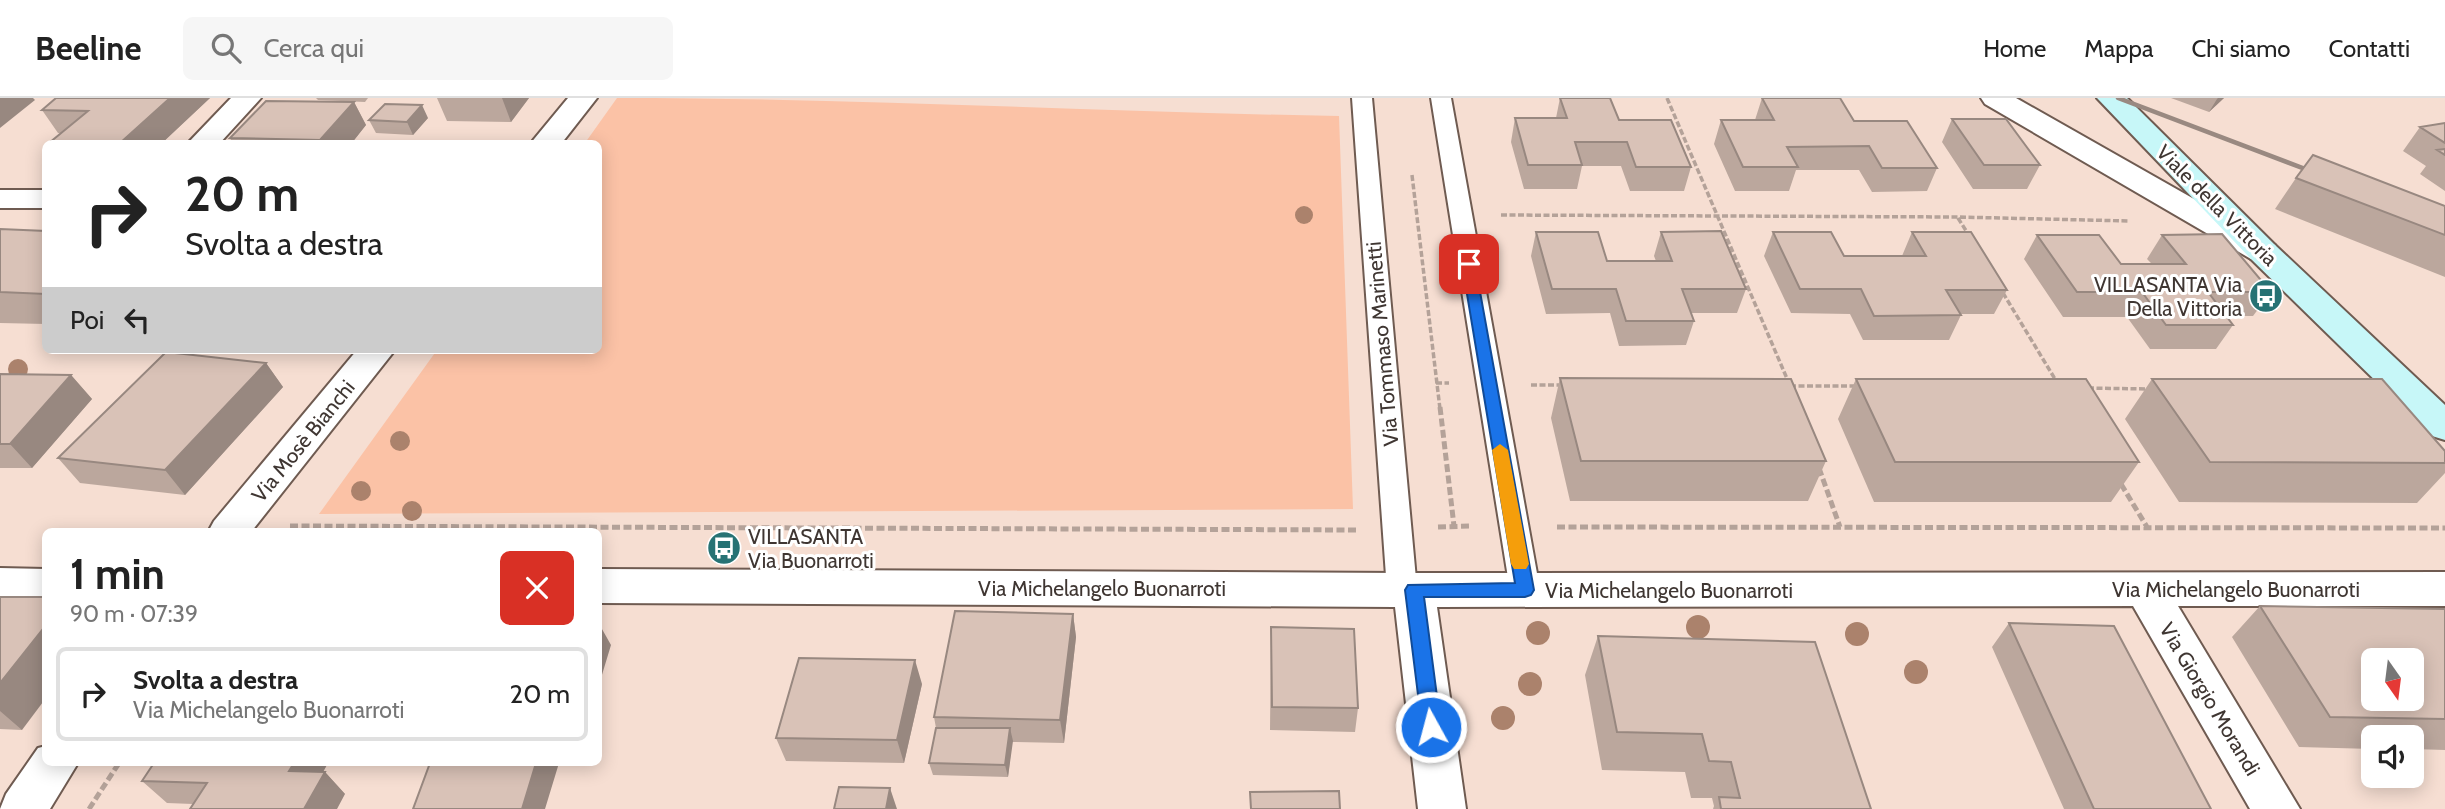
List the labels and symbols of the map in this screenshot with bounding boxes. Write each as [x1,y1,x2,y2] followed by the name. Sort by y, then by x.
[2151,139,2283,271] street label: Viale della Vittoria
[1439,234,1499,294] pin
[1361,241,1403,447] street label: Via Tommaso Marinetti
[2094,272,2242,321] place label: VILLASANTA Via Della Vittoria
[2247,277,2285,315] bus stop icon: VILLASANTA Via Della Vittoria
[246,375,360,507] street label: Via Mosè Bianchi
[748,524,874,573] place label: VILLASANTA Via Buonarroti
[705,529,743,567] bus stop icon: VILLASANTA Via Buonarroti
[978,576,1226,601] street label: Via Michelangelo Buonarroti
[2112,577,2360,602] street label: Via Michelangelo Buonarroti
[1545,578,1793,603] street label: Via Michelangelo Buonarroti
[2155,618,2265,780] street label: Via Giorgio Morandi
[2361,648,2424,710] north arrow
[1394,690,1468,764] position arrow

